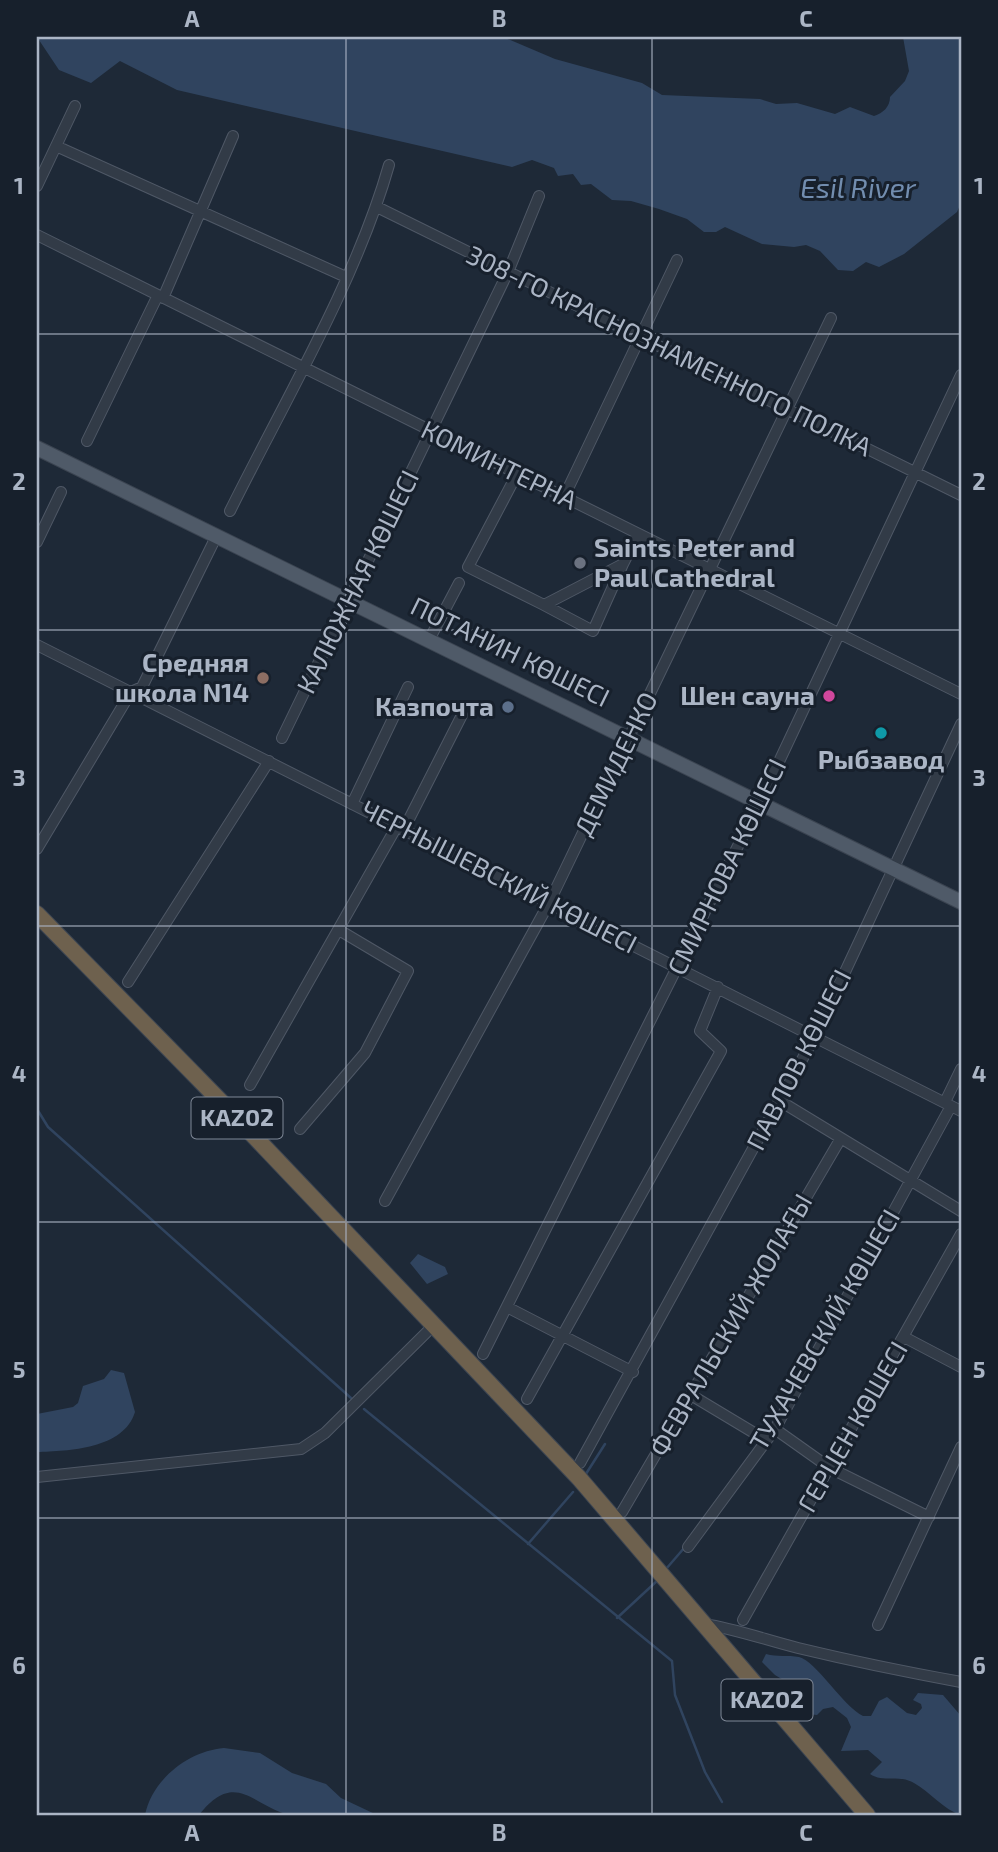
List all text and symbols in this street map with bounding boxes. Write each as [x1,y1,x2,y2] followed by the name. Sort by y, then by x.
[184,4,200,32] text: A
[492,4,506,32] text: B
[799,4,813,32] text: C
[800,170,917,204] water label: Esil River
[14,171,24,199] text: 1
[974,171,984,199] text: 1
[462,238,877,462] street label: 308-ГО КРАСНОЗНАМЕННОГО ПОЛКА
[417,413,583,515] street label: КОМИНТЕРНА
[289,465,424,698] street label: КАЛЮЖНАЯ КӨШЕСІ
[12,467,26,495] text: 2
[972,467,986,495] text: 2
[594,531,795,592] place label: Saints Peter and Paul Cathedral
[572,555,588,571] marker: Saints Peter and Paul Cathedral
[406,589,615,712] street label: ПОТАНИН КӨШЕСІ
[115,646,249,707] place label: Средняя школа N14
[255,670,271,686] marker: Средняя школа N14
[680,679,815,710] place label: Шен сауна
[567,686,663,840] street label: ДЕМИДЕНКО
[821,688,837,704] marker: Шен сауна
[375,690,494,721] place label: Казпочта
[500,699,516,715] marker: Казпочта
[873,725,889,741] marker: Рыбзавод
[818,743,944,774] place label: Рыбзавод
[660,753,791,979] street label: СМИРНОВА КӨШЕСІ
[12,763,26,791] text: 3
[972,763,986,791] text: 3
[357,793,643,959] street label: ЧЕРНЫШЕВСКИЙ КӨШЕСІ
[739,964,857,1155] street label: ПАВЛОВ КӨШЕСІ
[12,1059,26,1087] text: 4
[972,1059,986,1087] text: 4
[191,1098,282,1138] road number: KAZ02
[642,1188,818,1461] street label: ФЕВРАЛЬСКИЙ ЖОЛАҒЫ
[742,1203,905,1455] street label: ТУХАЧЕВСКИЙ КӨШЕСІ
[790,1335,913,1517] street label: ГЕРЦЕН КӨШЕСІ
[13,1355,25,1383] text: 5
[973,1355,985,1383] text: 5
[12,1651,26,1679] text: 6
[972,1651,986,1679] text: 6
[722,1680,812,1720] road number: KAZ02
[184,1818,200,1846] text: A
[492,1818,506,1846] text: B
[799,1818,813,1846] text: C

